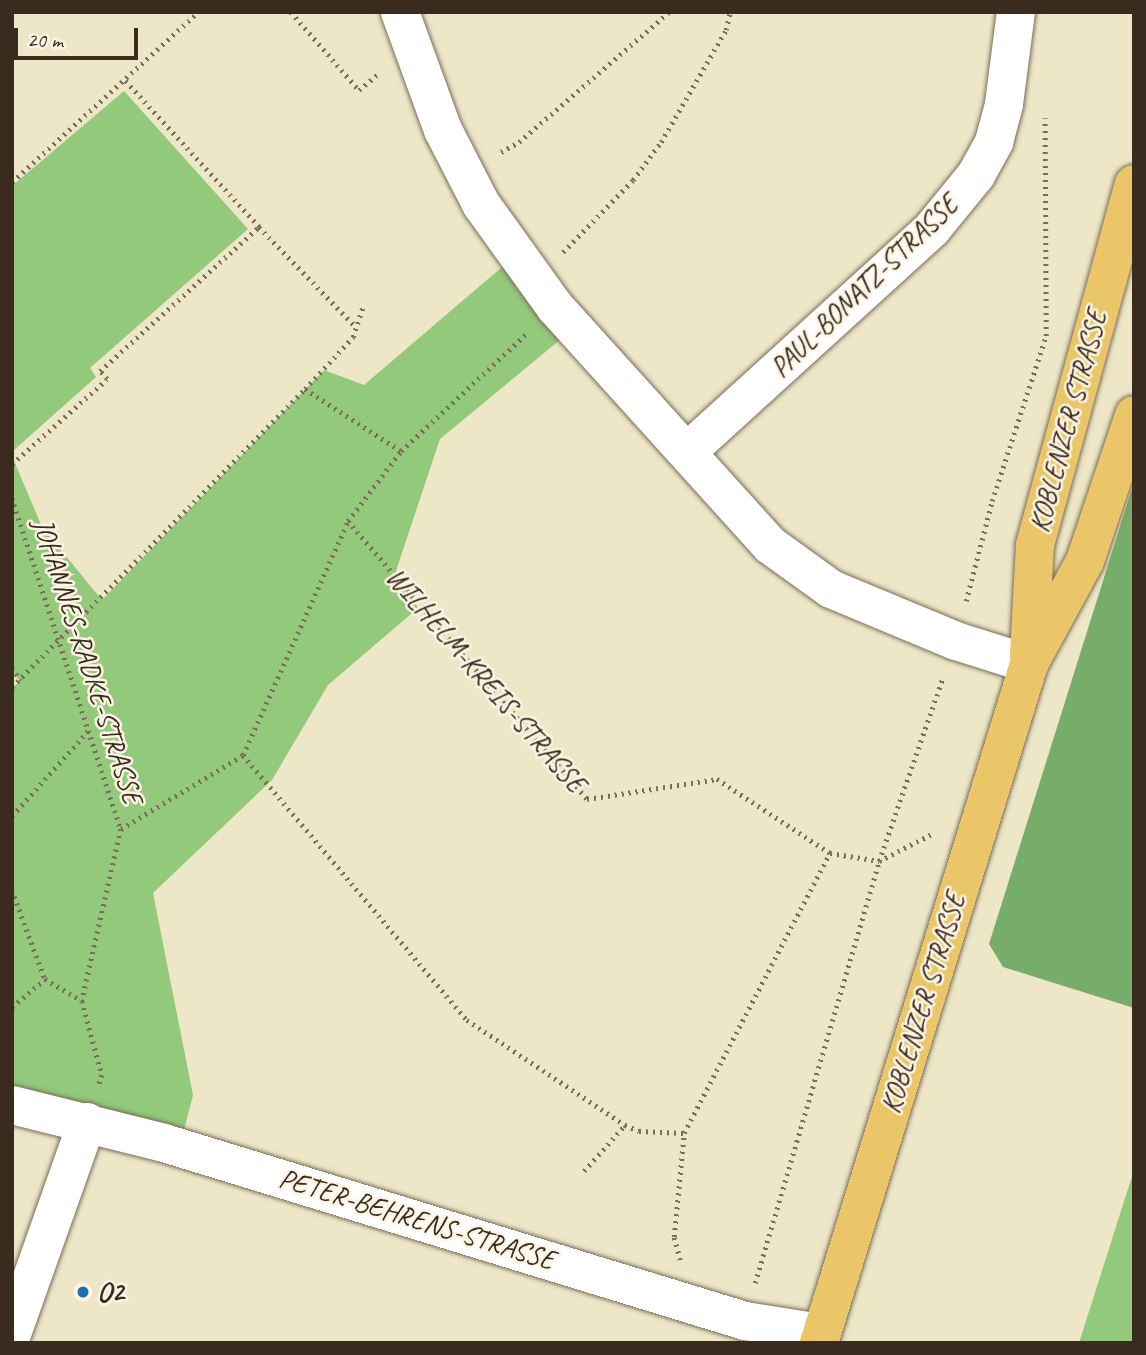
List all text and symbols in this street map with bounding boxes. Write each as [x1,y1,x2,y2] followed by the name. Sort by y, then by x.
[18,14,142,58] scale bar
[27,27,63,53] text: 20 m
[763,188,965,384] street label: PAUL-BONATZ-STRASSE
[1022,306,1114,536] street label: KOBLENZER STRASSE
[26,514,150,808] street label: JOHANNES-RADKE-STRASSE
[379,561,593,799] street label: WILHELM-KREIS-STRASSE
[874,889,972,1117] street label: KOBLENZER STRASSE
[275,1161,559,1277] street label: PETER-BEHRENS-STRASSE
[97,1275,124,1309] place label: O2
[75,1284,91,1300] marker: O2

